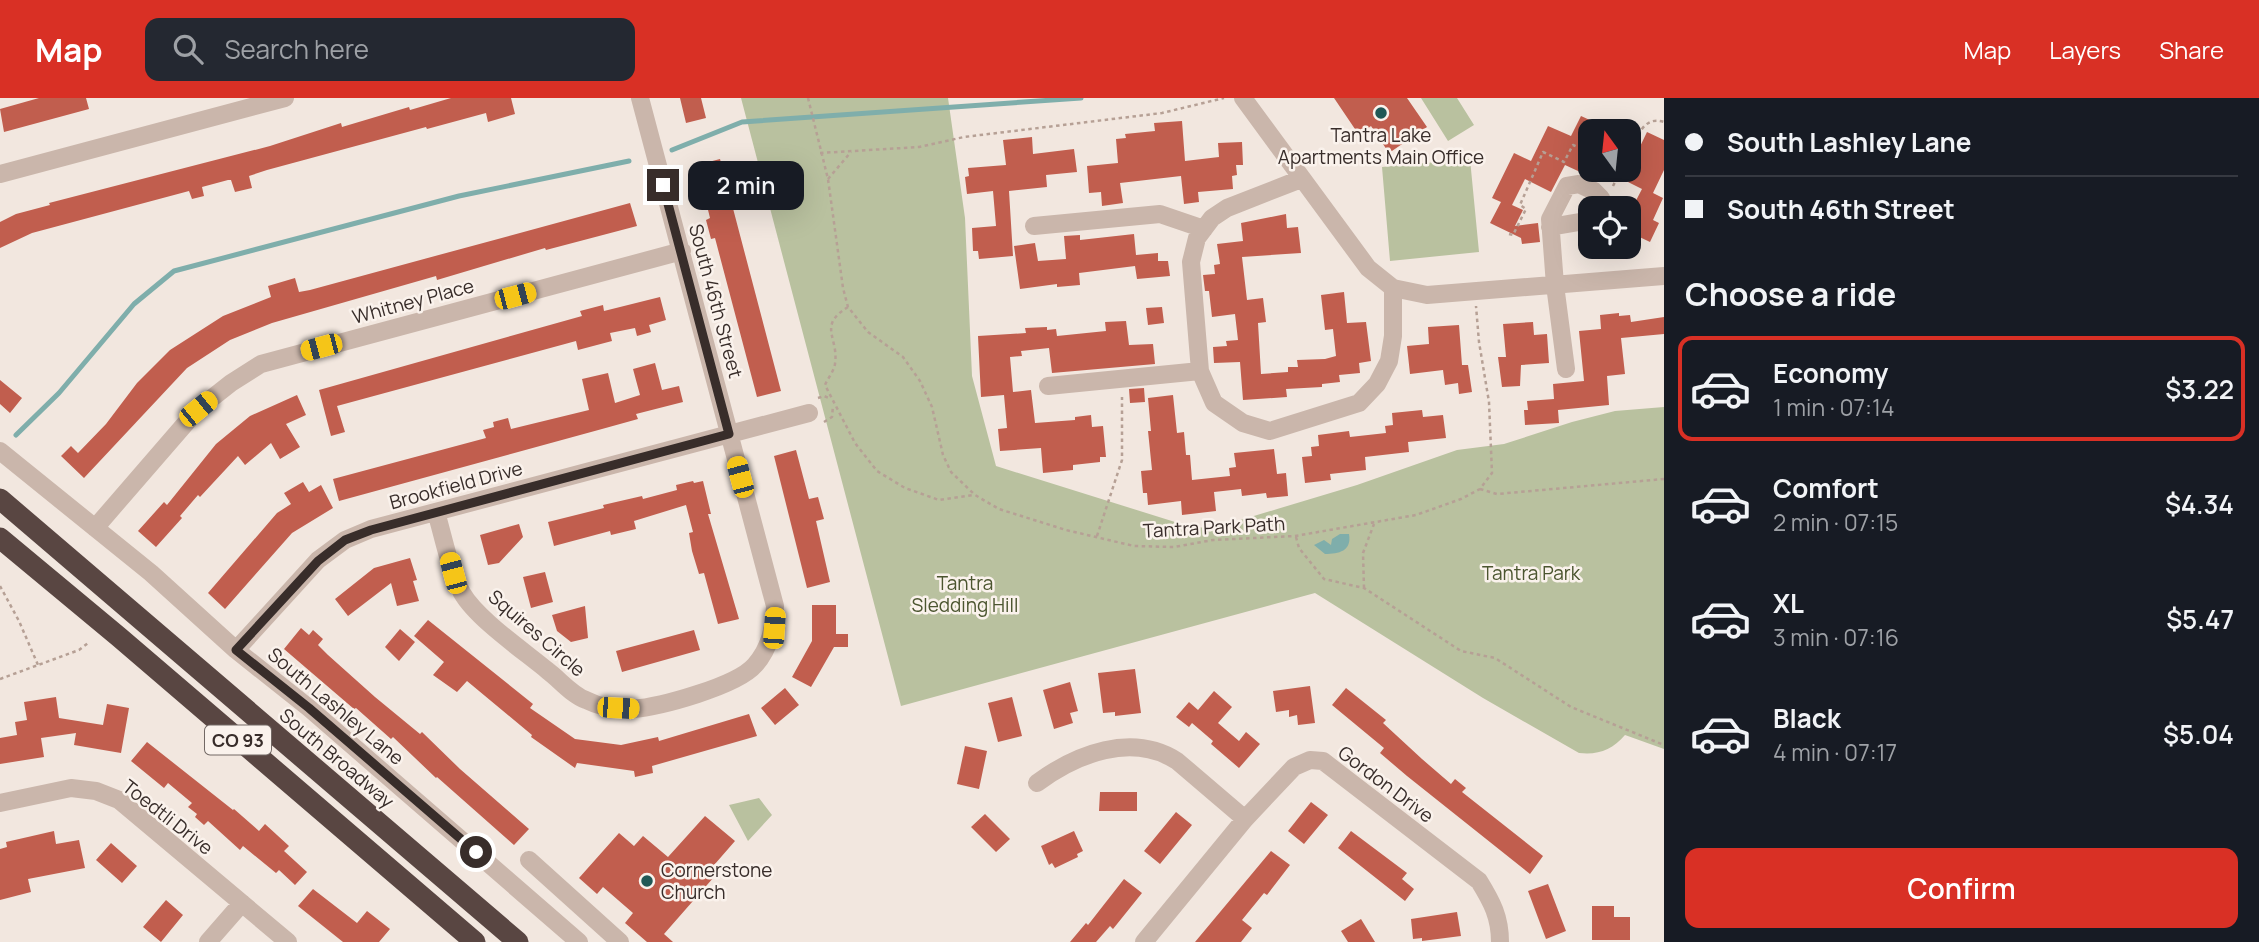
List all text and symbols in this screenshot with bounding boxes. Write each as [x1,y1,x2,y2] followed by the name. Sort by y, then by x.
[145,18,635,81] search box
[35,27,103,72] text: Map
[169,30,207,68] icon: search
[225,31,369,67] text: Search here
[1964,33,2011,66] text: Map
[2049,33,2121,66] text: Layers
[2159,33,2224,66] text: Share
[1373,105,1389,121] marker: Tantra Lake Apartments Main Office
[1578,119,1642,182] north arrow
[1578,119,1641,259] map controls
[1278,122,1484,170] place label: Tantra Lake Apartments Main Office
[1727,124,1971,160] text: South Lashley Lane
[688,160,803,210] callout: 2 min
[647,169,679,201] route end
[717,169,775,201] text: 2 min
[1727,191,1955,227] text: South 46th Street
[1578,196,1641,259] button: locate
[683,221,749,381] street label: South 46th Street
[349,272,477,330] street label: Whitney Place
[1685,272,1896,316] text: Choose a ride
[492,280,539,312] car
[298,331,345,363] car
[1773,355,1888,391] text: Economy
[1689,357,1752,420] icon: car
[2165,371,2234,407] text: $3.22
[176,388,221,430] car
[1773,391,1895,423] text: 1 min · 07:14
[725,454,756,500] car
[387,455,525,515] street label: Brookfield Drive
[1773,470,1879,506] text: Comfort
[1689,472,1752,535] icon: car
[2165,486,2234,522] text: $4.34
[1773,506,1898,538] text: 2 min · 07:15
[1142,510,1286,544] street label: Tantra Park Path
[438,550,469,596] car
[1482,560,1581,586] park label: Tantra Park
[912,570,1018,618] park label: Tantra Sledding Hill
[483,584,591,682] street label: Squires Circle
[1773,585,1804,621] text: XL
[1689,587,1752,650] icon: car
[2166,601,2234,637] text: $5.47
[763,606,786,650] car
[1773,621,1899,653] text: 3 min · 07:16
[262,641,410,771] street label: South Lashley Lane
[597,696,640,720] car
[1773,700,1841,736] text: Black
[274,702,400,814] street label: South Broadway
[1689,702,1752,765] icon: car
[2163,716,2234,752] text: $5.04
[205,726,271,754] road number: CO 93
[1773,736,1897,768] text: 4 min · 07:17
[1333,740,1439,828] street label: Gordon Drive
[117,773,219,861] street label: Toedtli Drive
[460,836,492,868] route start
[1685,848,2238,928] button: Confirm
[661,857,772,905] place label: Cornerstone Church
[639,873,655,889] marker: Cornerstone Church

